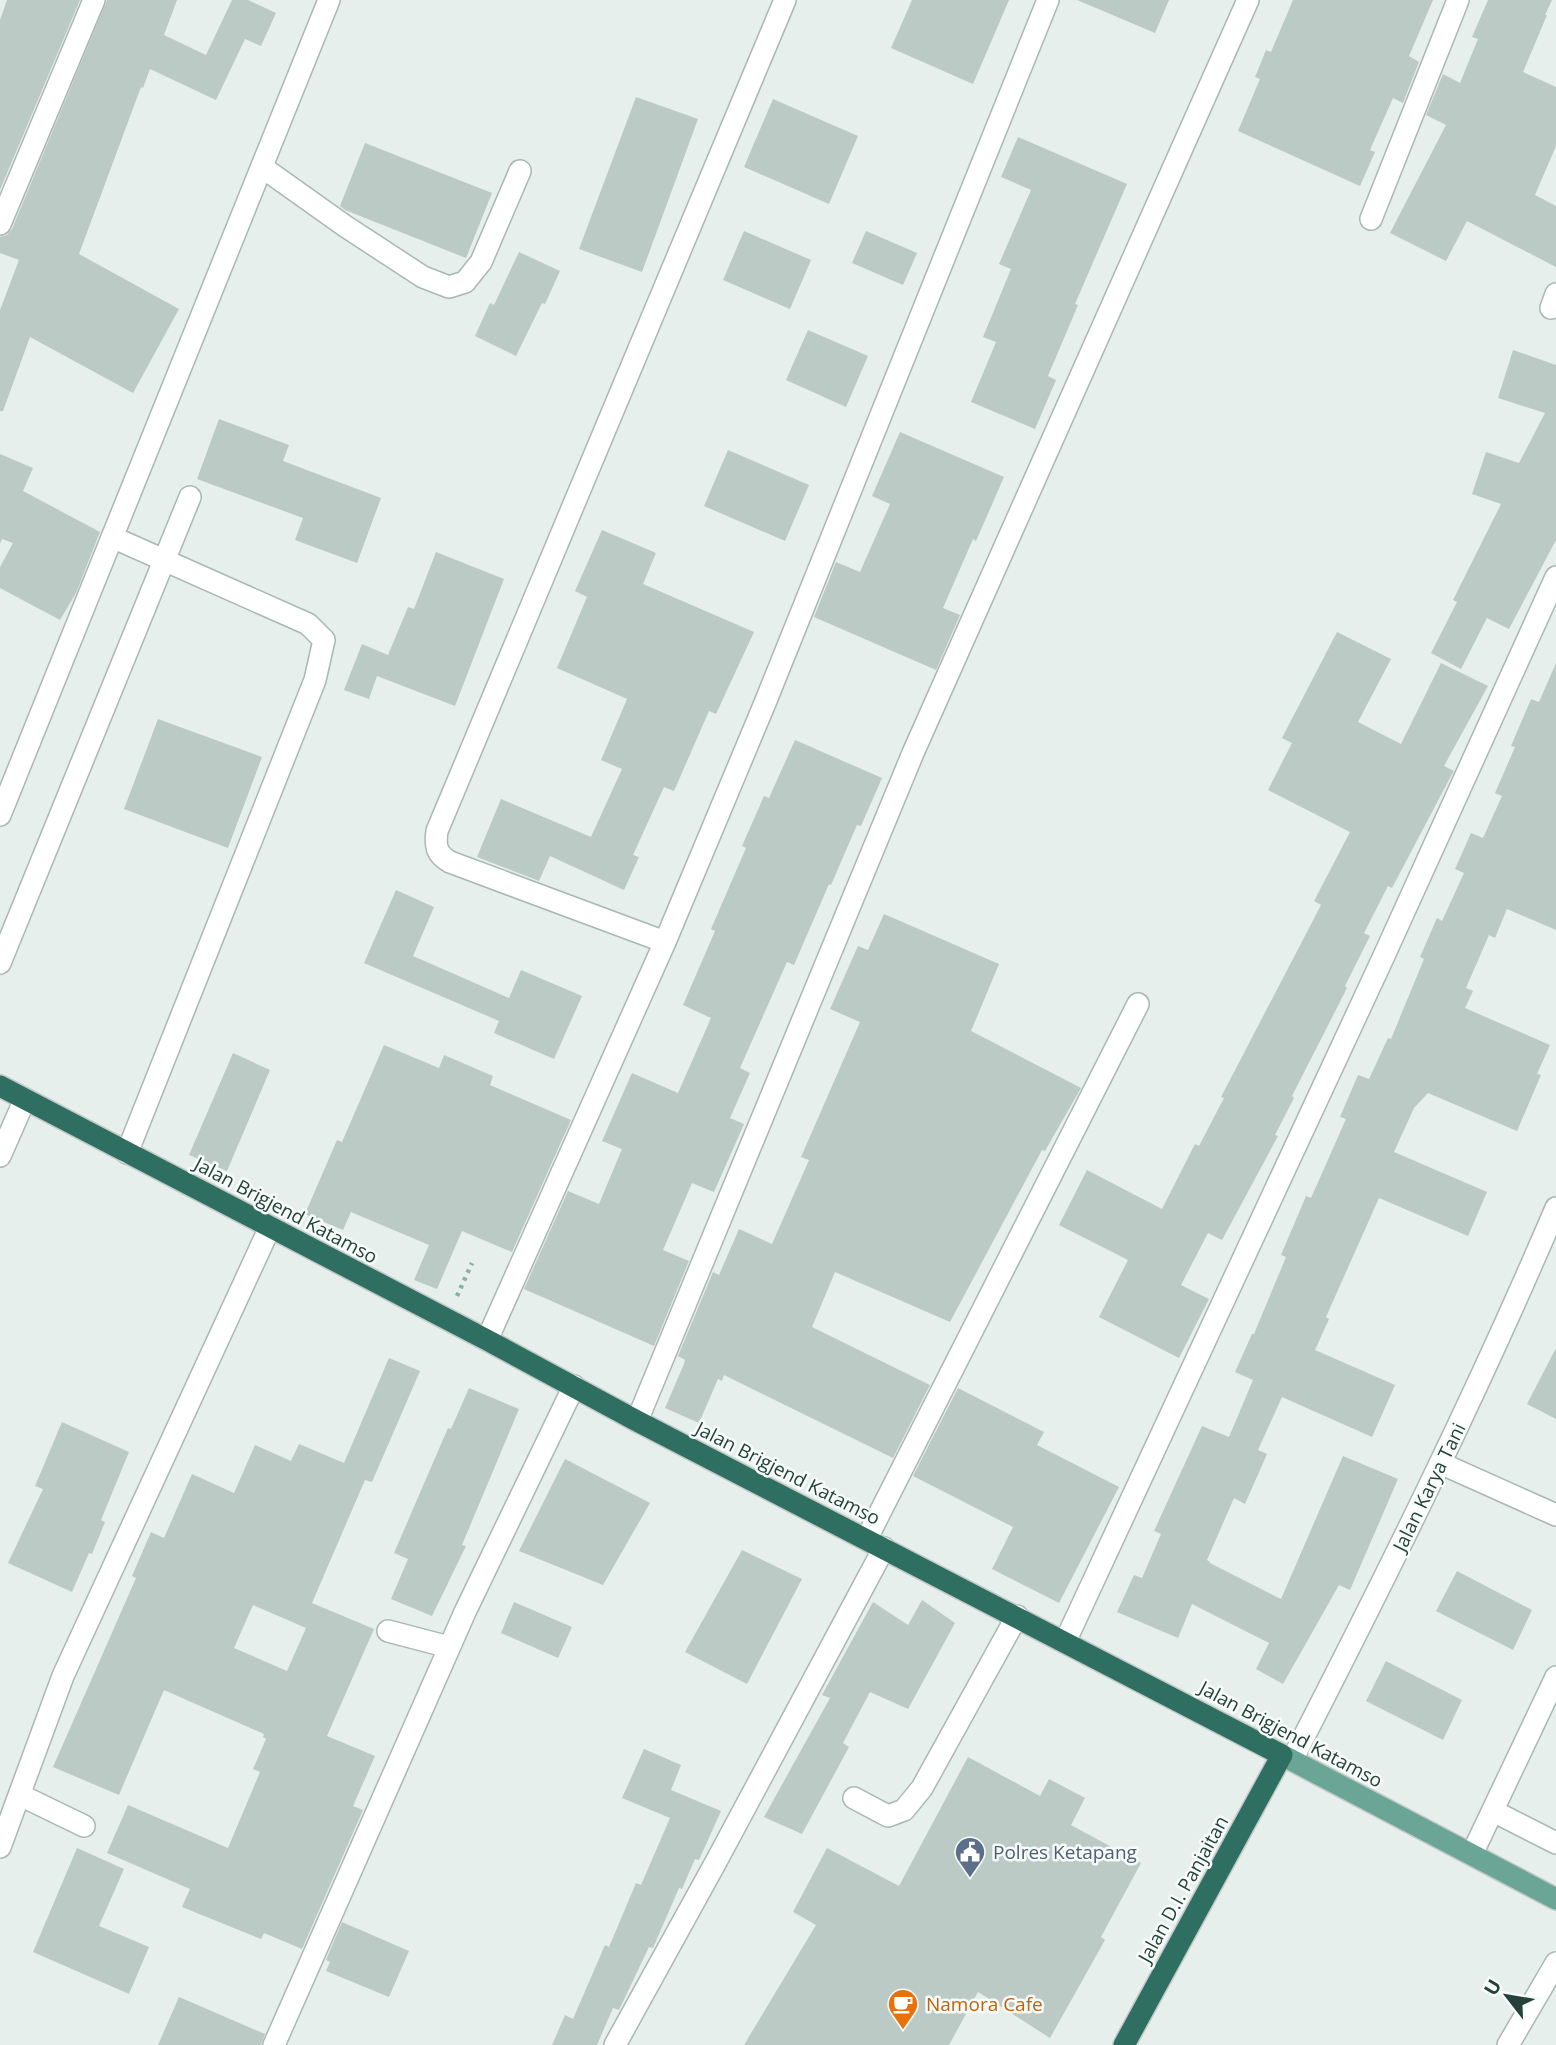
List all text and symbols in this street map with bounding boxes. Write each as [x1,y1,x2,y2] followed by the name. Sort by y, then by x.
[188,1150,382,1269] street label: Jalan Brigjend Katamso
[689,1414,885,1531] street label: Jalan Brigjend Katamso
[1386,1418,1471,1557] street label: Jalan Karya Tani
[1193,1674,1387,1793] street label: Jalan Brigjend Katamso
[1131,1811,1234,1969] street label: Jalan D.I. Panjaitan
[953,1835,987,1879] public building icon: Polres Ketapang
[993,1839,1137,1865] place label: Polres Ketapang
[1472,1961,1542,2031] north arrow
[1478,1974,1507,2000] text: U
[886,1987,920,2031] cafe icon: Namora Cafe
[926,1991,1043,2017] place label: Namora Cafe

